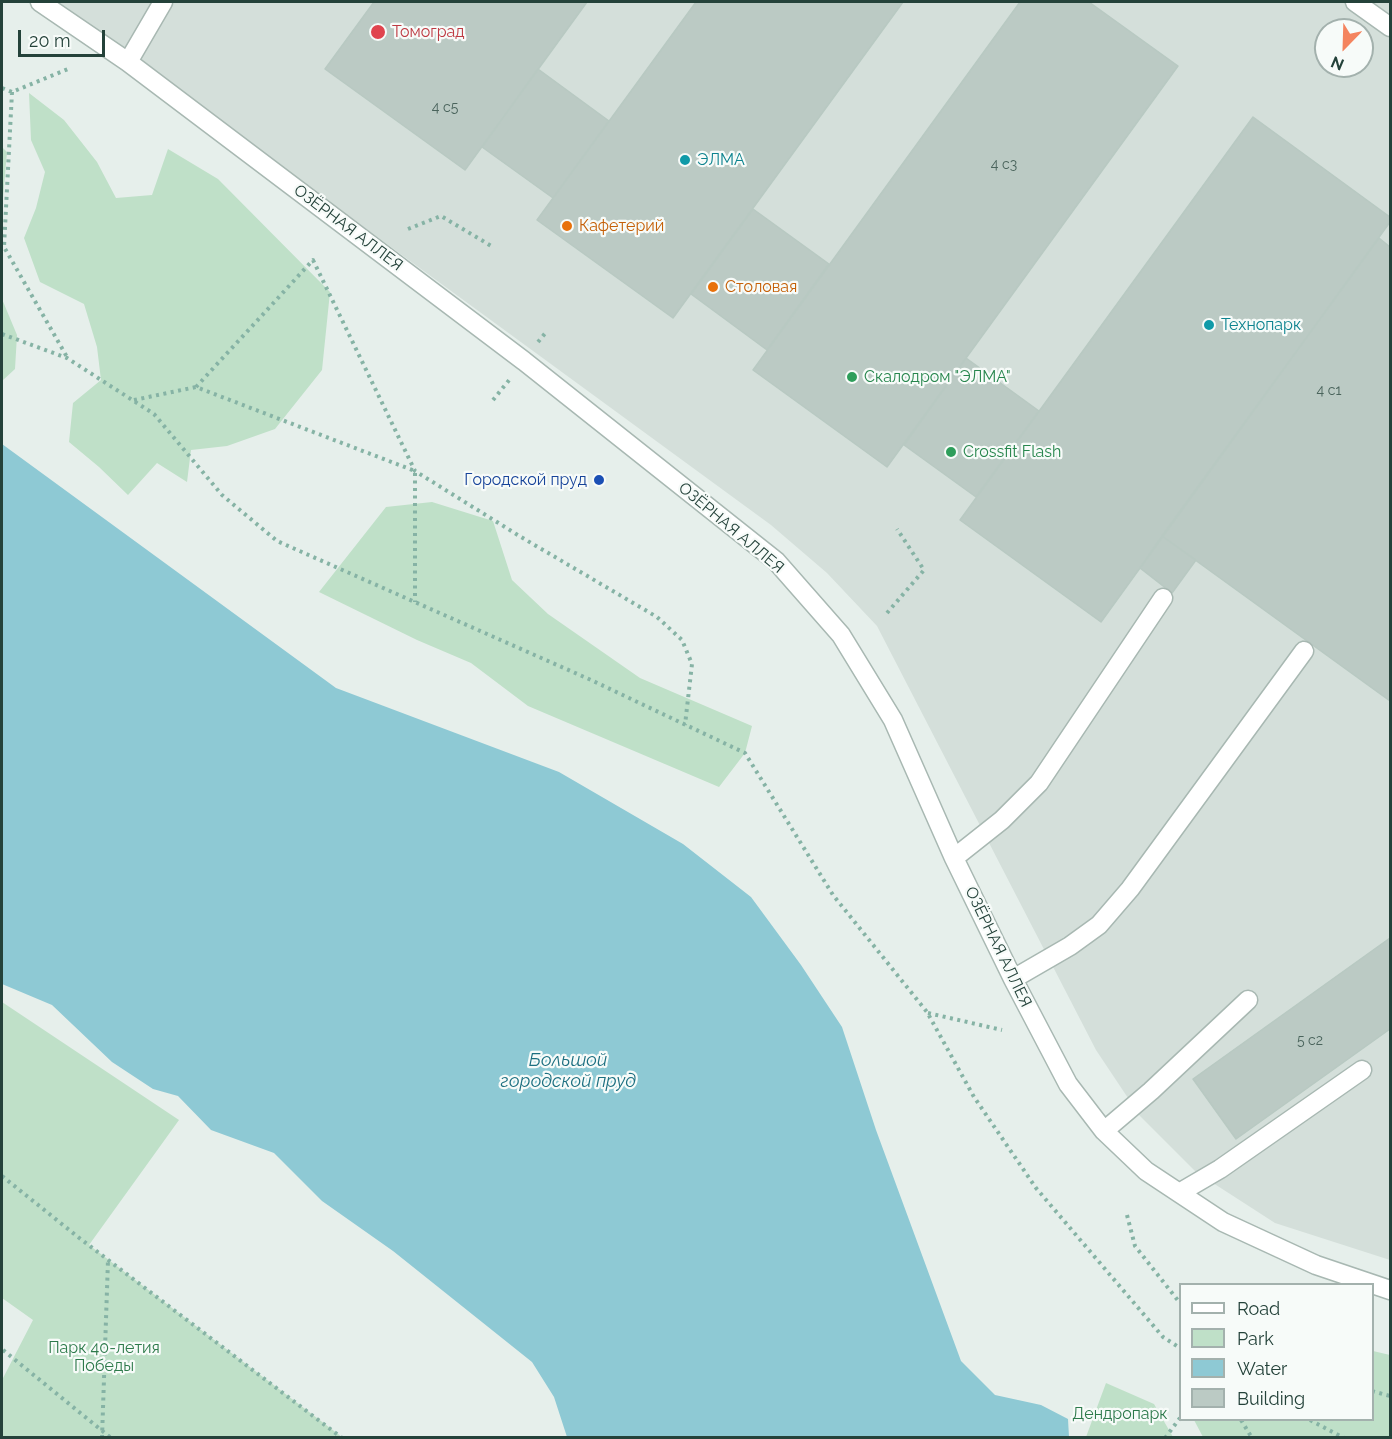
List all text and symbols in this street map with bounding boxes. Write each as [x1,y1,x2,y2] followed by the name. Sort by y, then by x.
[21,18,108,56] scale bar
[1314,18,1374,78] north arrow
[392,22,465,42] place label: Томоград
[369,23,387,41] marker: Томоград
[29,30,71,51] text: 20 m
[1328,52,1347,74] text: N
[432,100,458,116] house number: 4 с5
[697,150,745,170] place label: ЭЛМА
[678,153,692,167] marker: ЭЛМА
[991,157,1017,173] house number: 4 с3
[290,181,406,275] street label: ОЗЁРНАЯ АЛЛЕЯ
[579,216,664,236] place label: Кафетерий
[560,219,574,233] marker: Кафетерий
[725,277,797,297] place label: Столовая
[706,280,720,294] marker: Столовая
[1221,315,1301,335] place label: Технопарк
[1202,318,1216,332] marker: Технопарк
[864,367,1011,387] place label: Скалодром "ЭЛМА"
[845,370,859,384] marker: Скалодром "ЭЛМА"
[1317,383,1341,399] house number: 4 с1
[963,442,1061,462] place label: Crossfit Flash
[944,445,958,459] marker: Crossfit Flash
[464,470,587,490] place label: Городской пруд
[592,473,606,487] marker: Городской пруд
[675,478,787,578] street label: ОЗЁРНАЯ АЛЛЕЯ
[961,884,1035,1010] street label: ОЗЁРНАЯ АЛЛЕЯ
[1297,1033,1323,1049] house number: 5 с2
[500,1050,636,1092] water label: Большой городской пруд
[1179,1283,1374,1421] legend
[1237,1298,1280,1319] text: Road
[1237,1328,1274,1349] text: Park
[48,1338,160,1376] park label: Парк 40-летия Победы
[1237,1358,1287,1379] text: Water
[1237,1388,1305,1409] text: Building
[1072,1404,1168,1424] park label: Дендропарк

